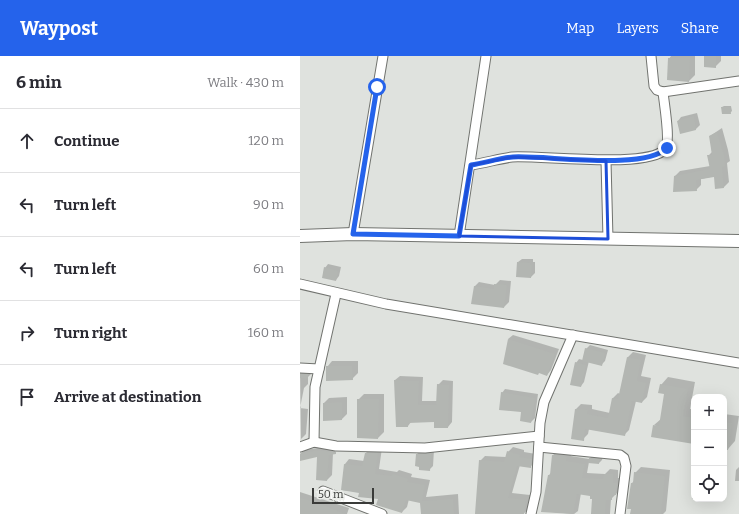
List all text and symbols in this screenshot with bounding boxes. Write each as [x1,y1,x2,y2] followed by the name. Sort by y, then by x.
[20,17,98,40] text: Waypost
[566,20,594,37] text: Map
[616,20,659,37] text: Layers
[681,20,719,37] text: Share
[16,72,62,93] text: 6 min
[207,75,284,90] text: Walk · 430 m
[368,78,386,96] route start
[16,130,38,152] icon: ahead
[54,132,120,150] text: Continue
[248,133,284,148] text: 120 m
[658,139,676,157] route end
[16,194,38,216] icon: left
[54,196,116,214] text: Turn left
[253,197,284,212] text: 90 m
[16,258,38,280] icon: left
[54,260,116,278] text: Turn left
[253,261,284,276] text: 60 m
[16,322,38,344] icon: right
[54,324,127,342] text: Turn right
[248,325,284,340] text: 160 m
[16,386,38,408] icon: arrive
[54,388,201,406] text: Arrive at destination
[691,394,727,502] map controls
[691,394,727,430] button: +
[691,430,727,466] button: −
[691,466,727,502] button: locate
[312,486,374,505] scale bar
[318,488,344,501] text: 50 m

